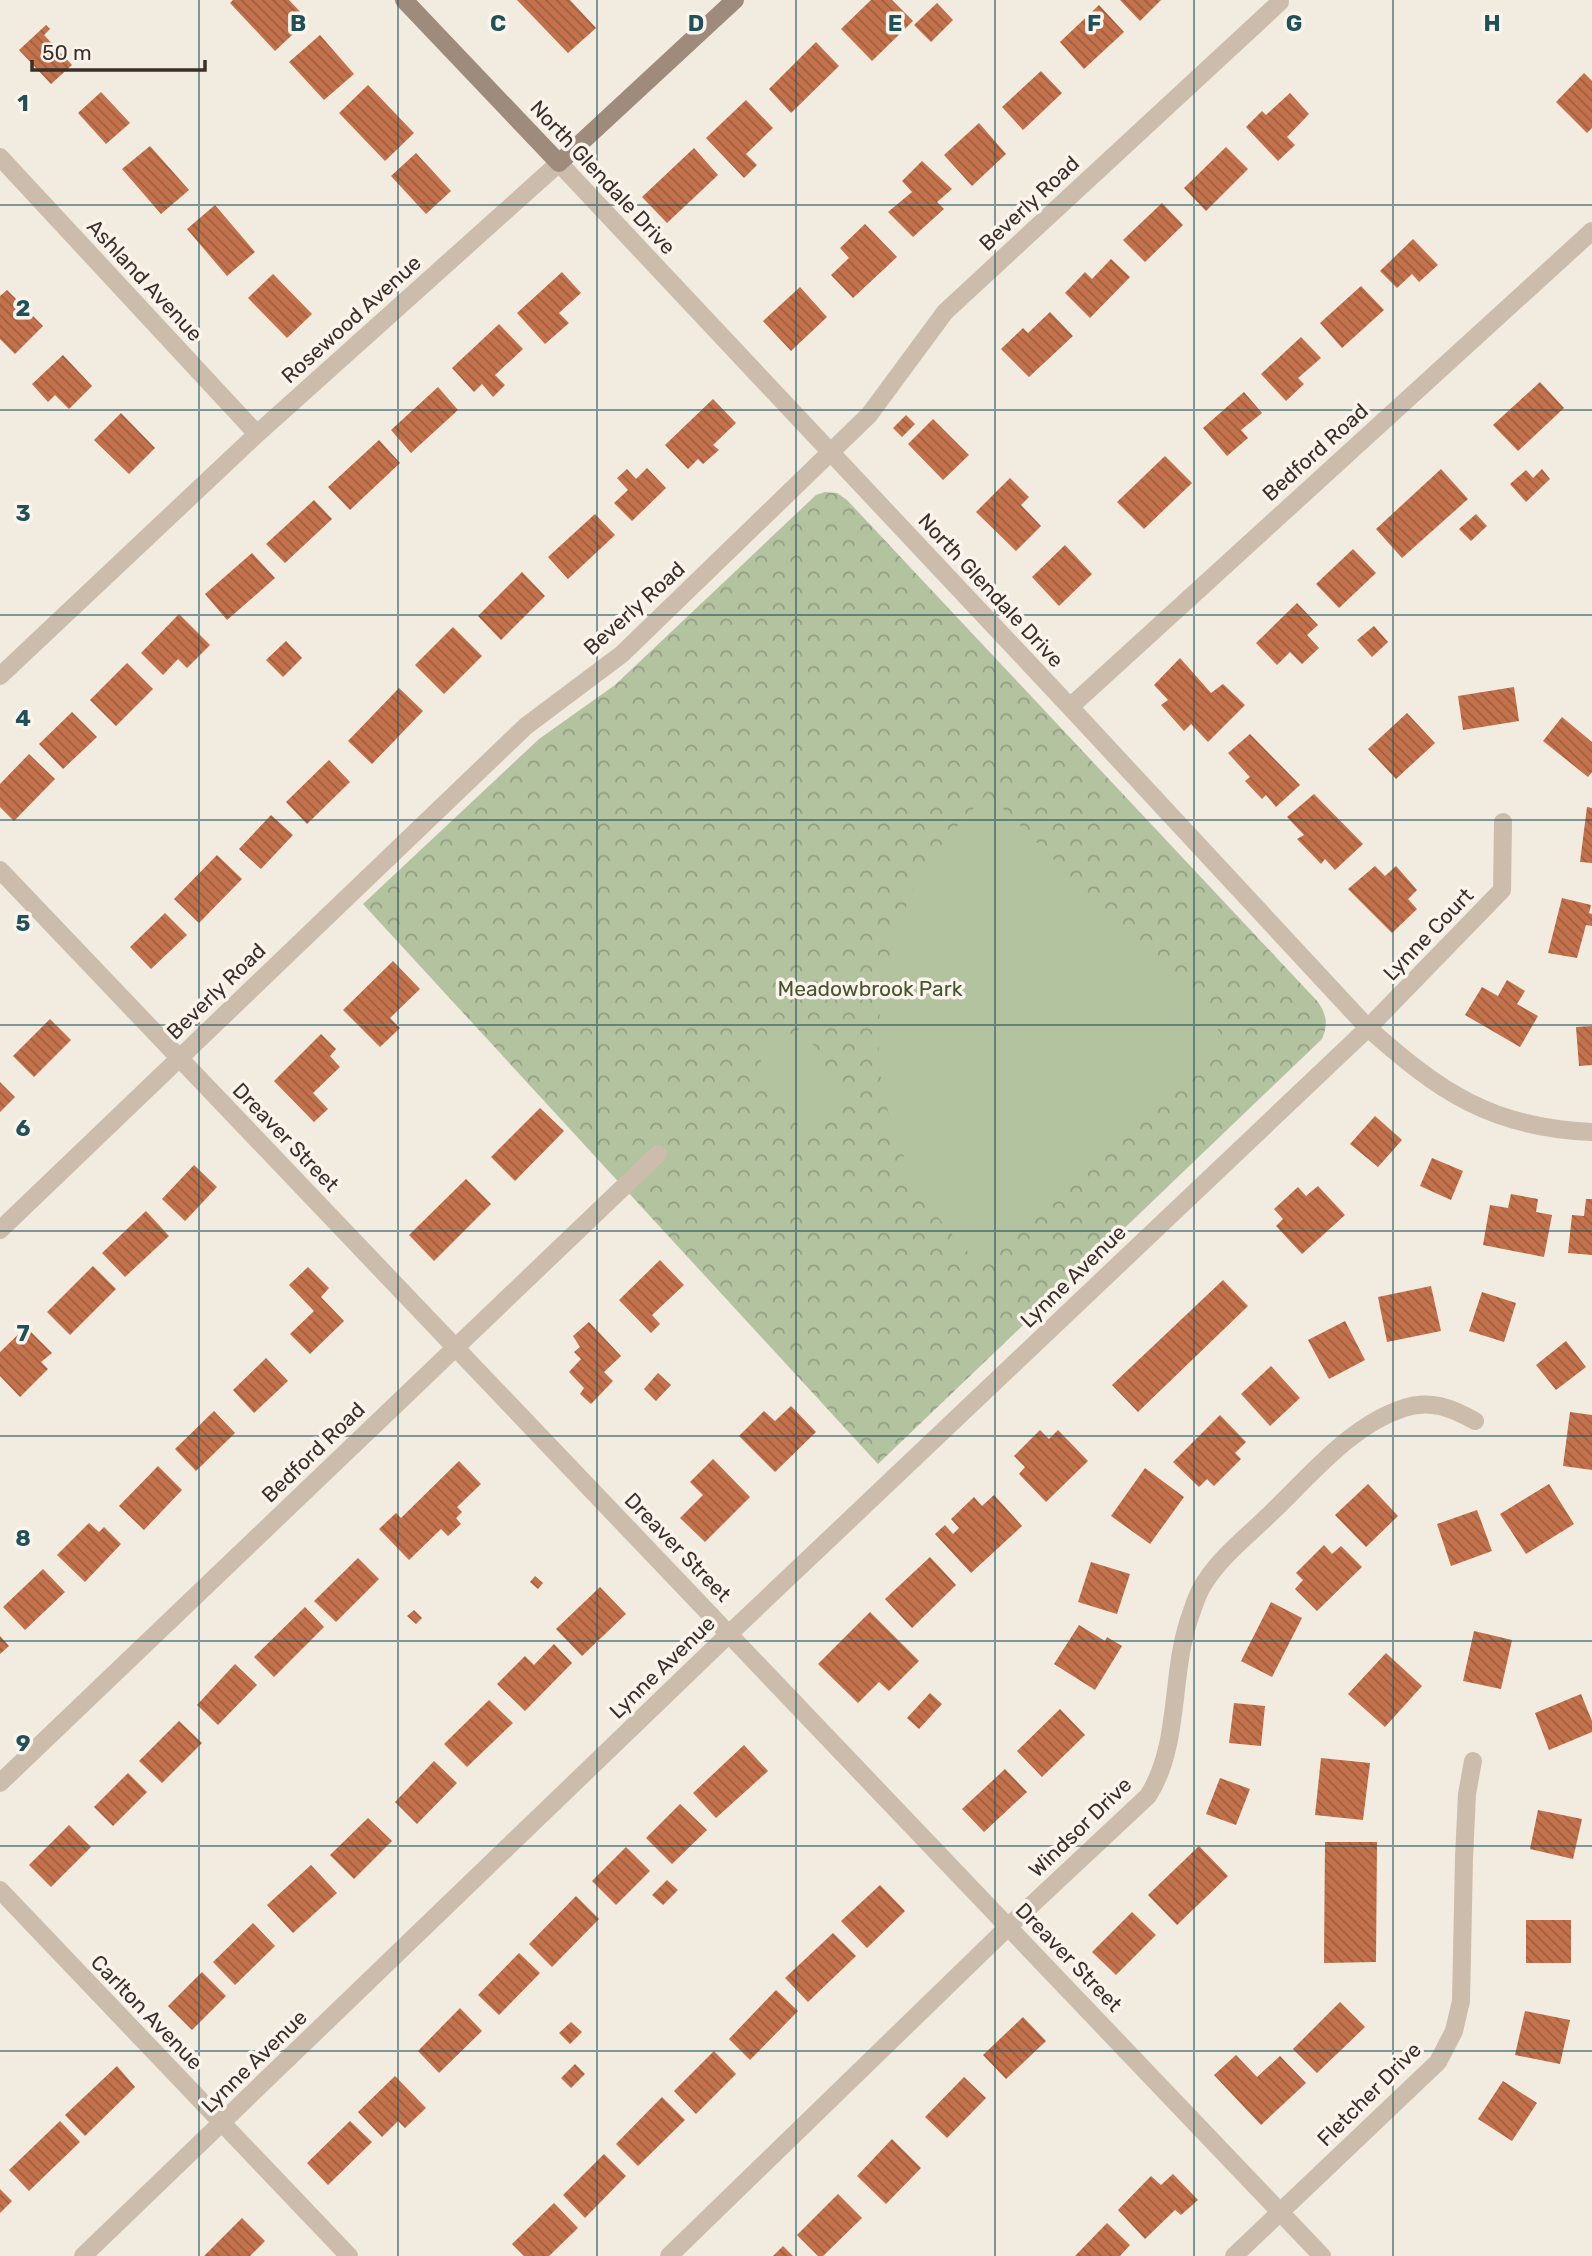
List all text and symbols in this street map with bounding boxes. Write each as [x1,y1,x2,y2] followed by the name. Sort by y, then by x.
[290,9,306,37] text: B
[490,9,506,37] text: C
[688,9,704,37] text: D
[888,9,902,37] text: E
[1087,9,1101,37] text: F
[1286,9,1302,37] text: G
[1483,9,1501,37] text: H
[32,28,205,72] scale bar
[42,40,92,65] text: 50 m
[17,89,29,117] text: 1
[525,95,681,259] street label: North Glendale Drive
[974,150,1084,256] street label: Beverly Road
[82,214,208,346] street label: Ashland Avenue
[276,250,426,388] street label: Rosewood Avenue
[16,294,30,322] text: 2
[1257,398,1373,506] street label: Bedford Road
[15,499,31,527] text: 3
[913,508,1069,672] street label: North Glendale Drive
[578,556,690,660] street label: Beverly Road
[15,704,31,732] text: 4
[1378,883,1478,985] street label: Lynne Court
[16,909,31,937] text: 5
[161,938,271,1044] street label: Beverly Road
[778,976,963,1001] park label: Meadowbrook Park
[228,1077,344,1197] street label: Dreaver Street
[16,1114,31,1142] text: 6
[1015,1220,1131,1332] street label: Lynne Avenue
[16,1319,30,1347] text: 7
[256,1397,370,1507] street label: Bedford Road
[620,1487,736,1607] street label: Dreaver Street
[15,1524,31,1552] text: 8
[604,1611,720,1723] street label: Lynne Avenue
[16,1729,30,1757] text: 9
[1023,1772,1137,1882] street label: Windsor Drive
[1011,1897,1127,2017] street label: Dreaver Street
[86,1949,208,2075] street label: Carlton Avenue
[196,2005,312,2117] street label: Lynne Avenue
[1312,2037,1426,2151] street label: Fletcher Drive

